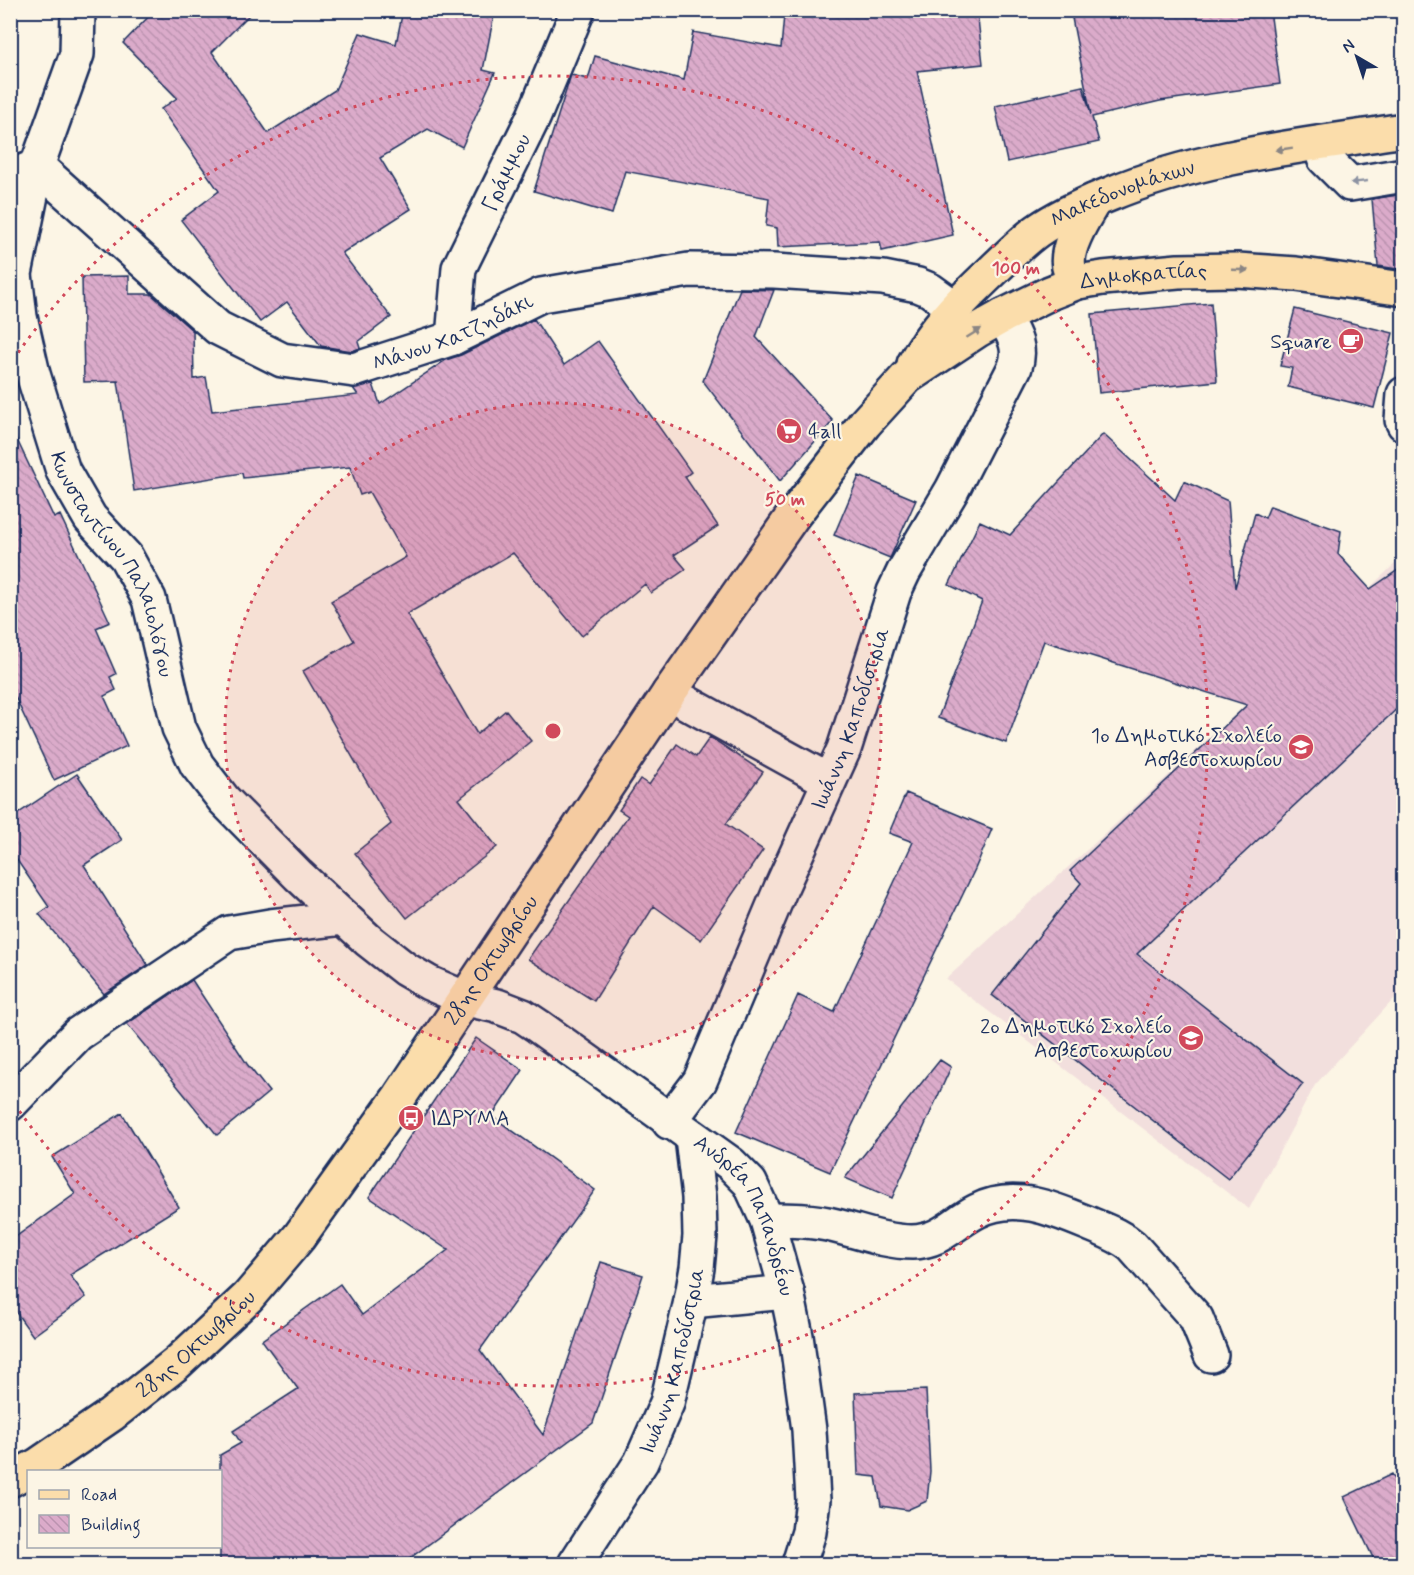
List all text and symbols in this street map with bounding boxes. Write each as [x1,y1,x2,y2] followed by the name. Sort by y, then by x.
[1327,27,1387,87] north arrow
[1338,35,1359,58] text: N
[476,129,538,216] street label: Γράμμου
[1274,145,1293,154] one-way arrow
[1045,154,1198,235] street label: Μακεδονομάχων
[1349,177,1368,187] one-way arrow
[992,257,1040,281] text: 100 m
[1078,258,1207,296] street label: Δημοκρατίας
[1231,265,1250,275] one-way arrow
[369,288,538,378] street label: Μάνου Χατζηδάκι
[1336,326,1366,356] cafe icon: Square
[966,328,982,339] one-way arrow
[1270,328,1332,356] place label: Square
[774,416,804,446] supermarket icon: 4all
[808,418,841,446] place label: 4all
[43,448,180,680] street label: Κωνσταντίνου Παλαιολόγου
[765,488,805,512] text: 50 m
[805,624,897,815] street label: Ιωάννη Καποδίστρια
[543,721,563,741] centre of rings
[1091,722,1282,774] place label: 1ο Δημοτικό Σχολείο Ασβεστοχωρίου
[1286,732,1316,762] school or university icon: 1ο Δημοτικό Σχολείο Ασβεστοχωρίου
[438,890,545,1031] street label: 28ης Οκτωβρίου
[980,1013,1172,1065] place label: 2ο Δημοτικό Σχολείο Ασβεστοχωρίου
[1176,1023,1206,1053] school or university icon: 2ο Δημοτικό Σχολείο Ασβεστοχωρίου
[396,1103,426,1133] bus stop icon: ΙΔΡΥΜΑ
[430,1105,510,1133] place label: ΙΔΡΥΜΑ
[688,1129,800,1299] street label: Ανδρέα Παπανδρέου
[633,1265,712,1459] street label: Ιωάννη Καποδίστρια
[131,1285,263,1405] street label: 28ης Οκτωβρίου
[27,1470,222,1548] legend
[81,1483,117,1507] text: Road
[81,1513,141,1539] text: Building

